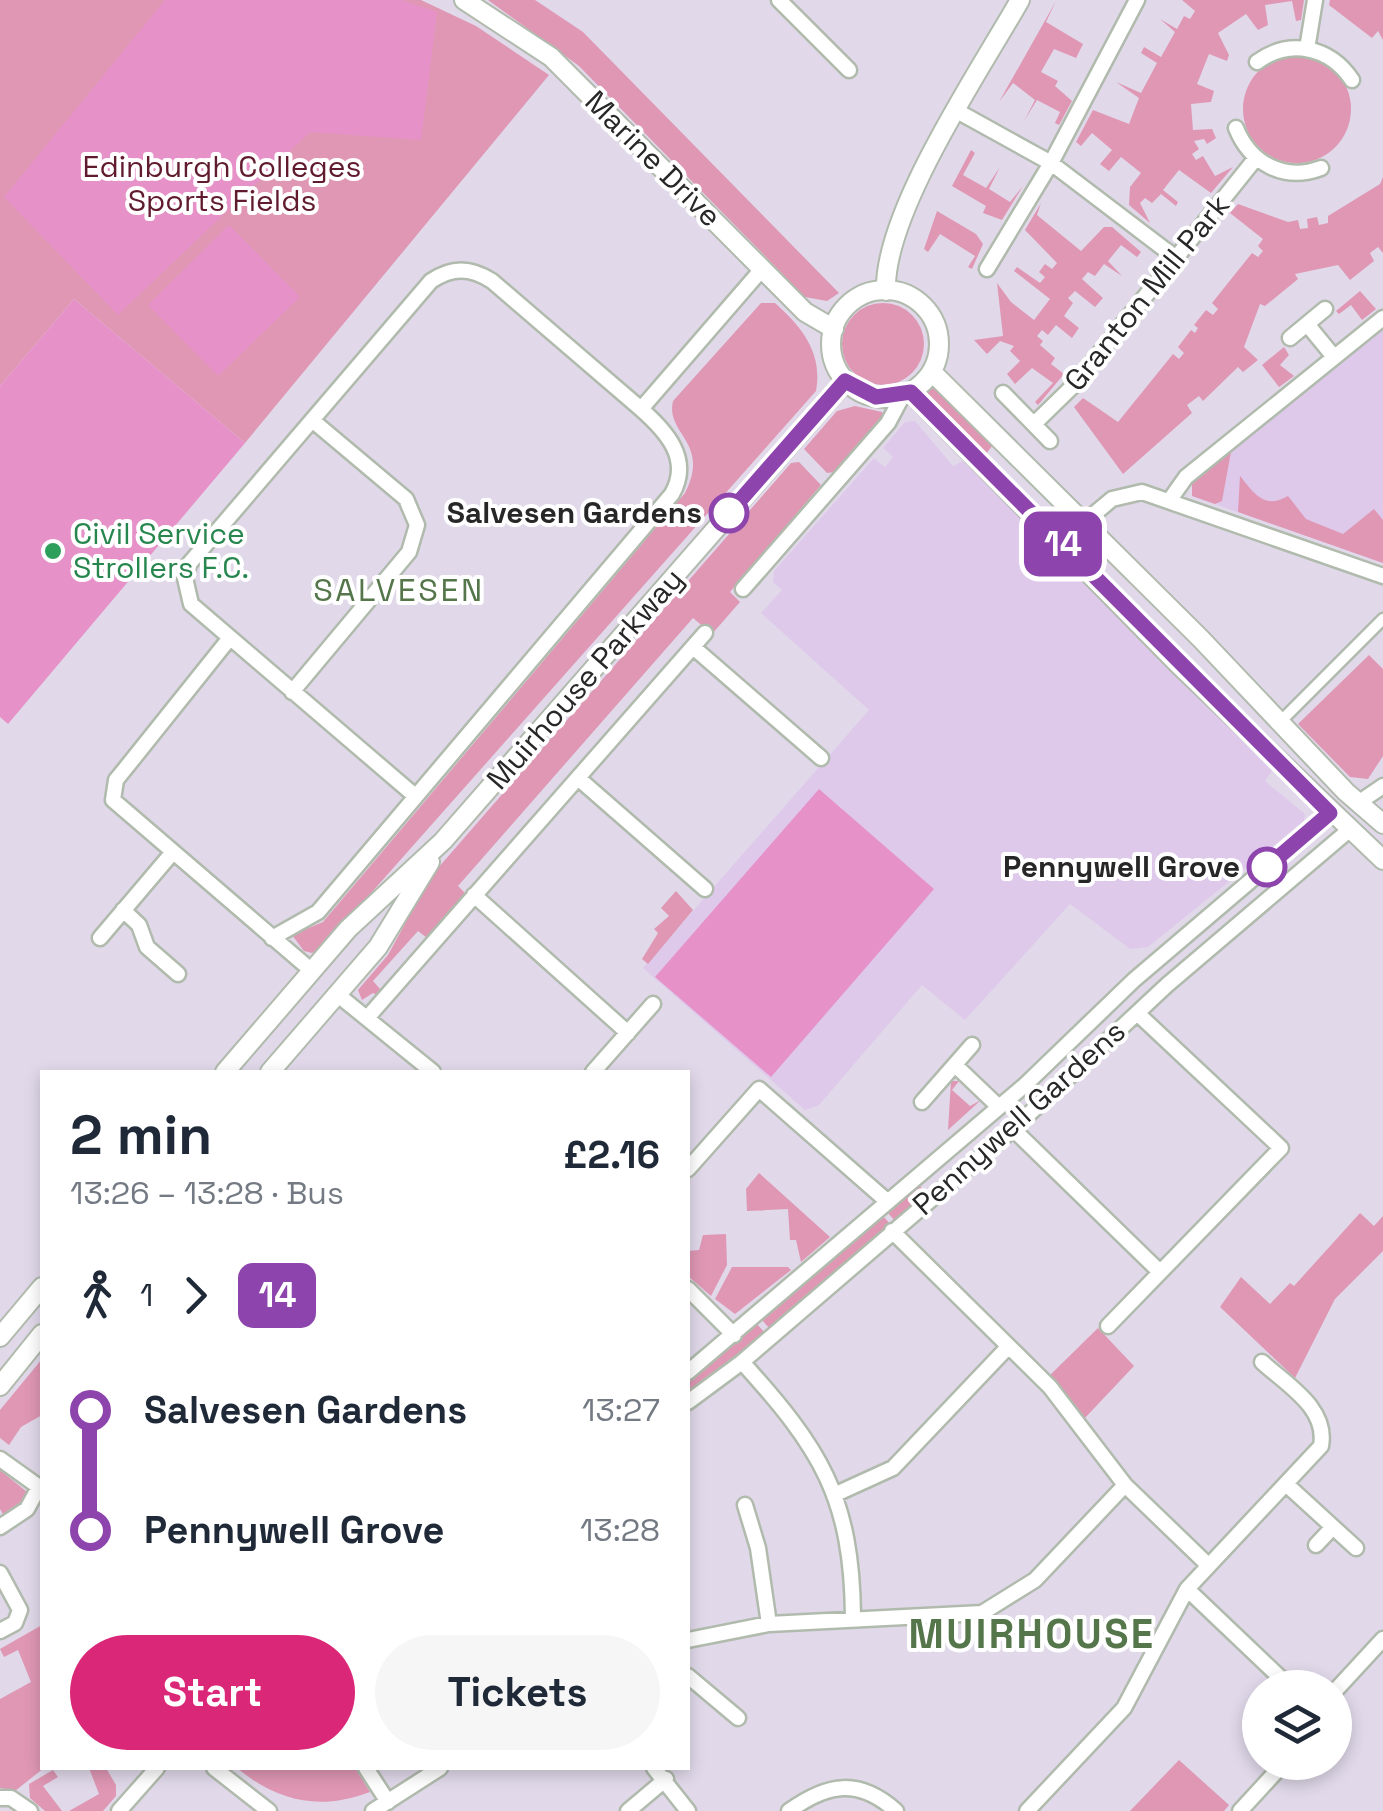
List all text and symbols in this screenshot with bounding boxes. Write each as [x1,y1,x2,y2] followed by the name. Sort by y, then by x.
[577,82,730,235] street label: Marine Drive
[83,147,361,220] park label: Edinburgh Colleges Sports Fields
[1055,186,1238,399] street label: Granton Mill Park
[447,493,702,532] place label: Salvesen Gardens
[710,494,748,532] marker: Salvesen Gardens
[1018,512,1108,576] line badge: 14
[73,514,249,587] place label: Civil Service Strollers F.C.
[1044,522,1082,566] text: 14
[42,540,64,562] marker: Civil Service Strollers F.C.
[478,560,691,797] street label: Muirhouse Parkway
[313,570,485,610] district label: SALVESEN
[1003,847,1240,886] place label: Pennywell Grove
[1248,848,1286,886] marker: Pennywell Grove
[904,1012,1133,1224] street label: Pennywell Gardens
[70,1100,212,1170] text: 2 min
[563,1131,660,1179] text: £2.16
[70,1173,344,1213] text: 13:26 – 13:28 · Bus
[70,1268,125,1323] icon: walk
[168,1268,223,1323] icon: forward
[258,1273,296,1317] text: 14
[140,1275,153,1315] text: 1
[144,1386,467,1434] text: Salvesen Gardens
[582,1390,660,1430] text: 13:27
[144,1506,444,1554] text: Pennywell Grove
[580,1510,660,1550] text: 13:28
[908,1609,1156,1660] district label: MUIRHOUSE
[70,1635,355,1750] button: Start
[375,1635,660,1750] button: Tickets
[1242,1670,1352,1780] map controls
[1242,1670,1352,1780] button: layers

